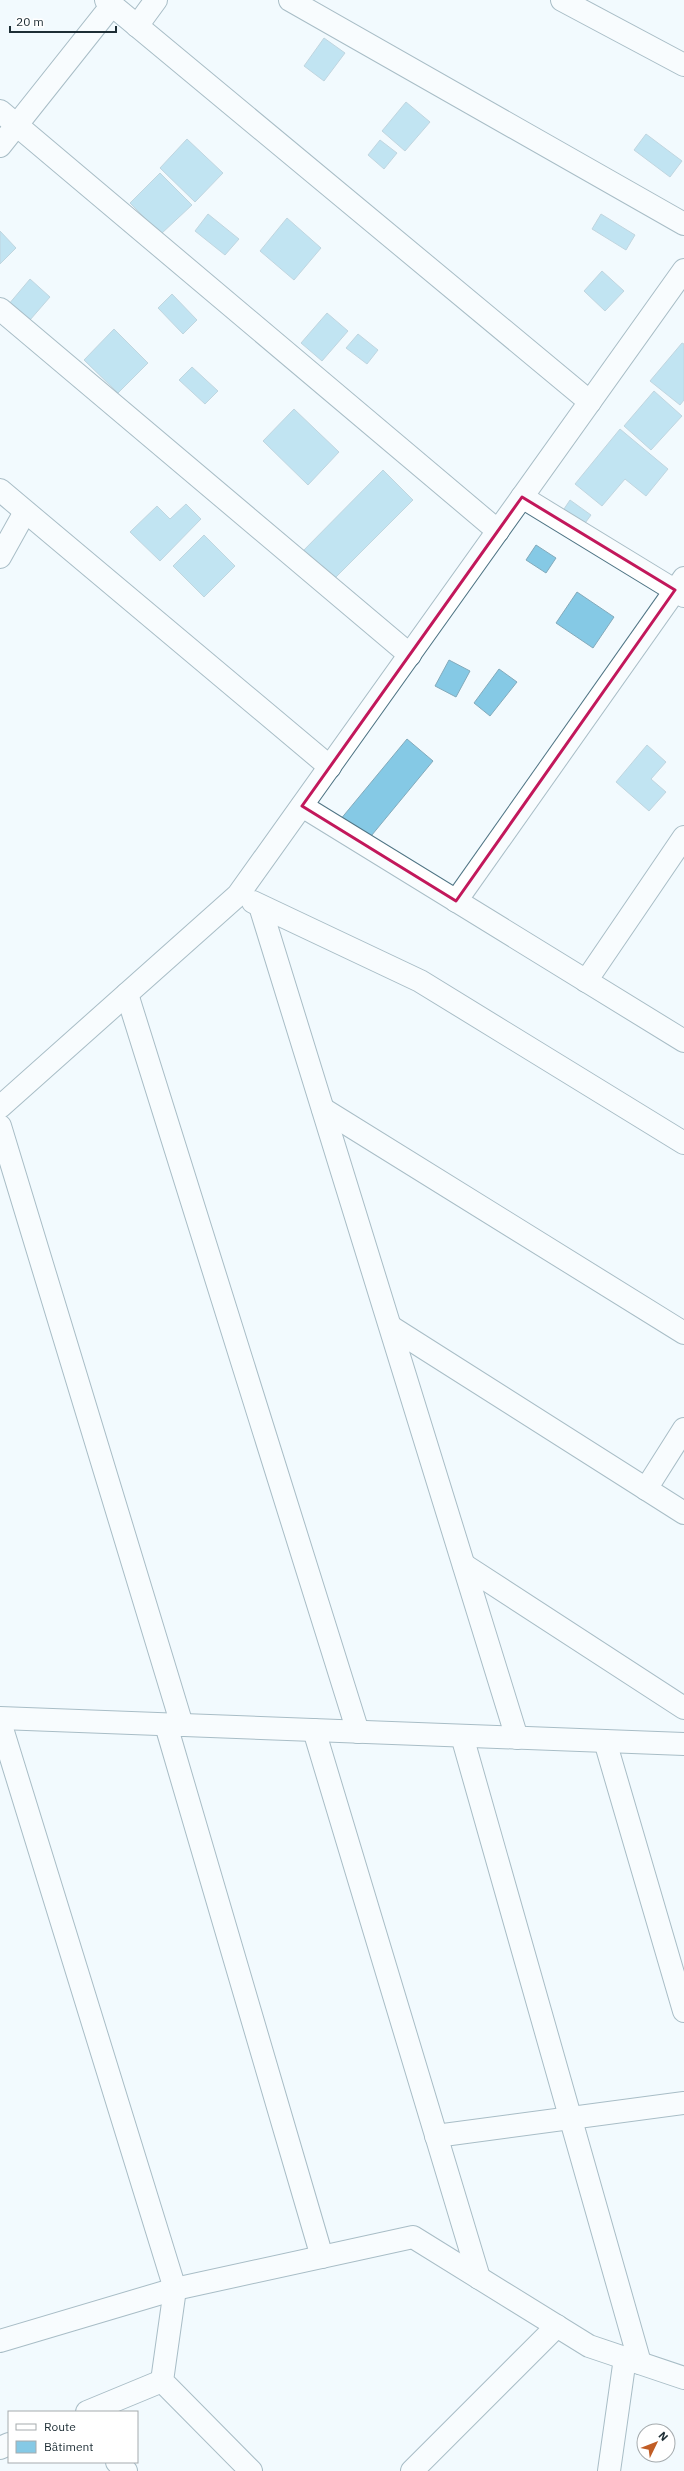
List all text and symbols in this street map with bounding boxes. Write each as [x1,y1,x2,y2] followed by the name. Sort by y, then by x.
[10,8,116,34] scale bar
[16,14,44,29] text: 20 m
[8,2411,138,2463] legend
[44,2419,76,2434] text: Route
[636,2423,676,2463] north arrow
[655,2428,671,2444] text: N
[44,2439,94,2454] text: Bâtiment

